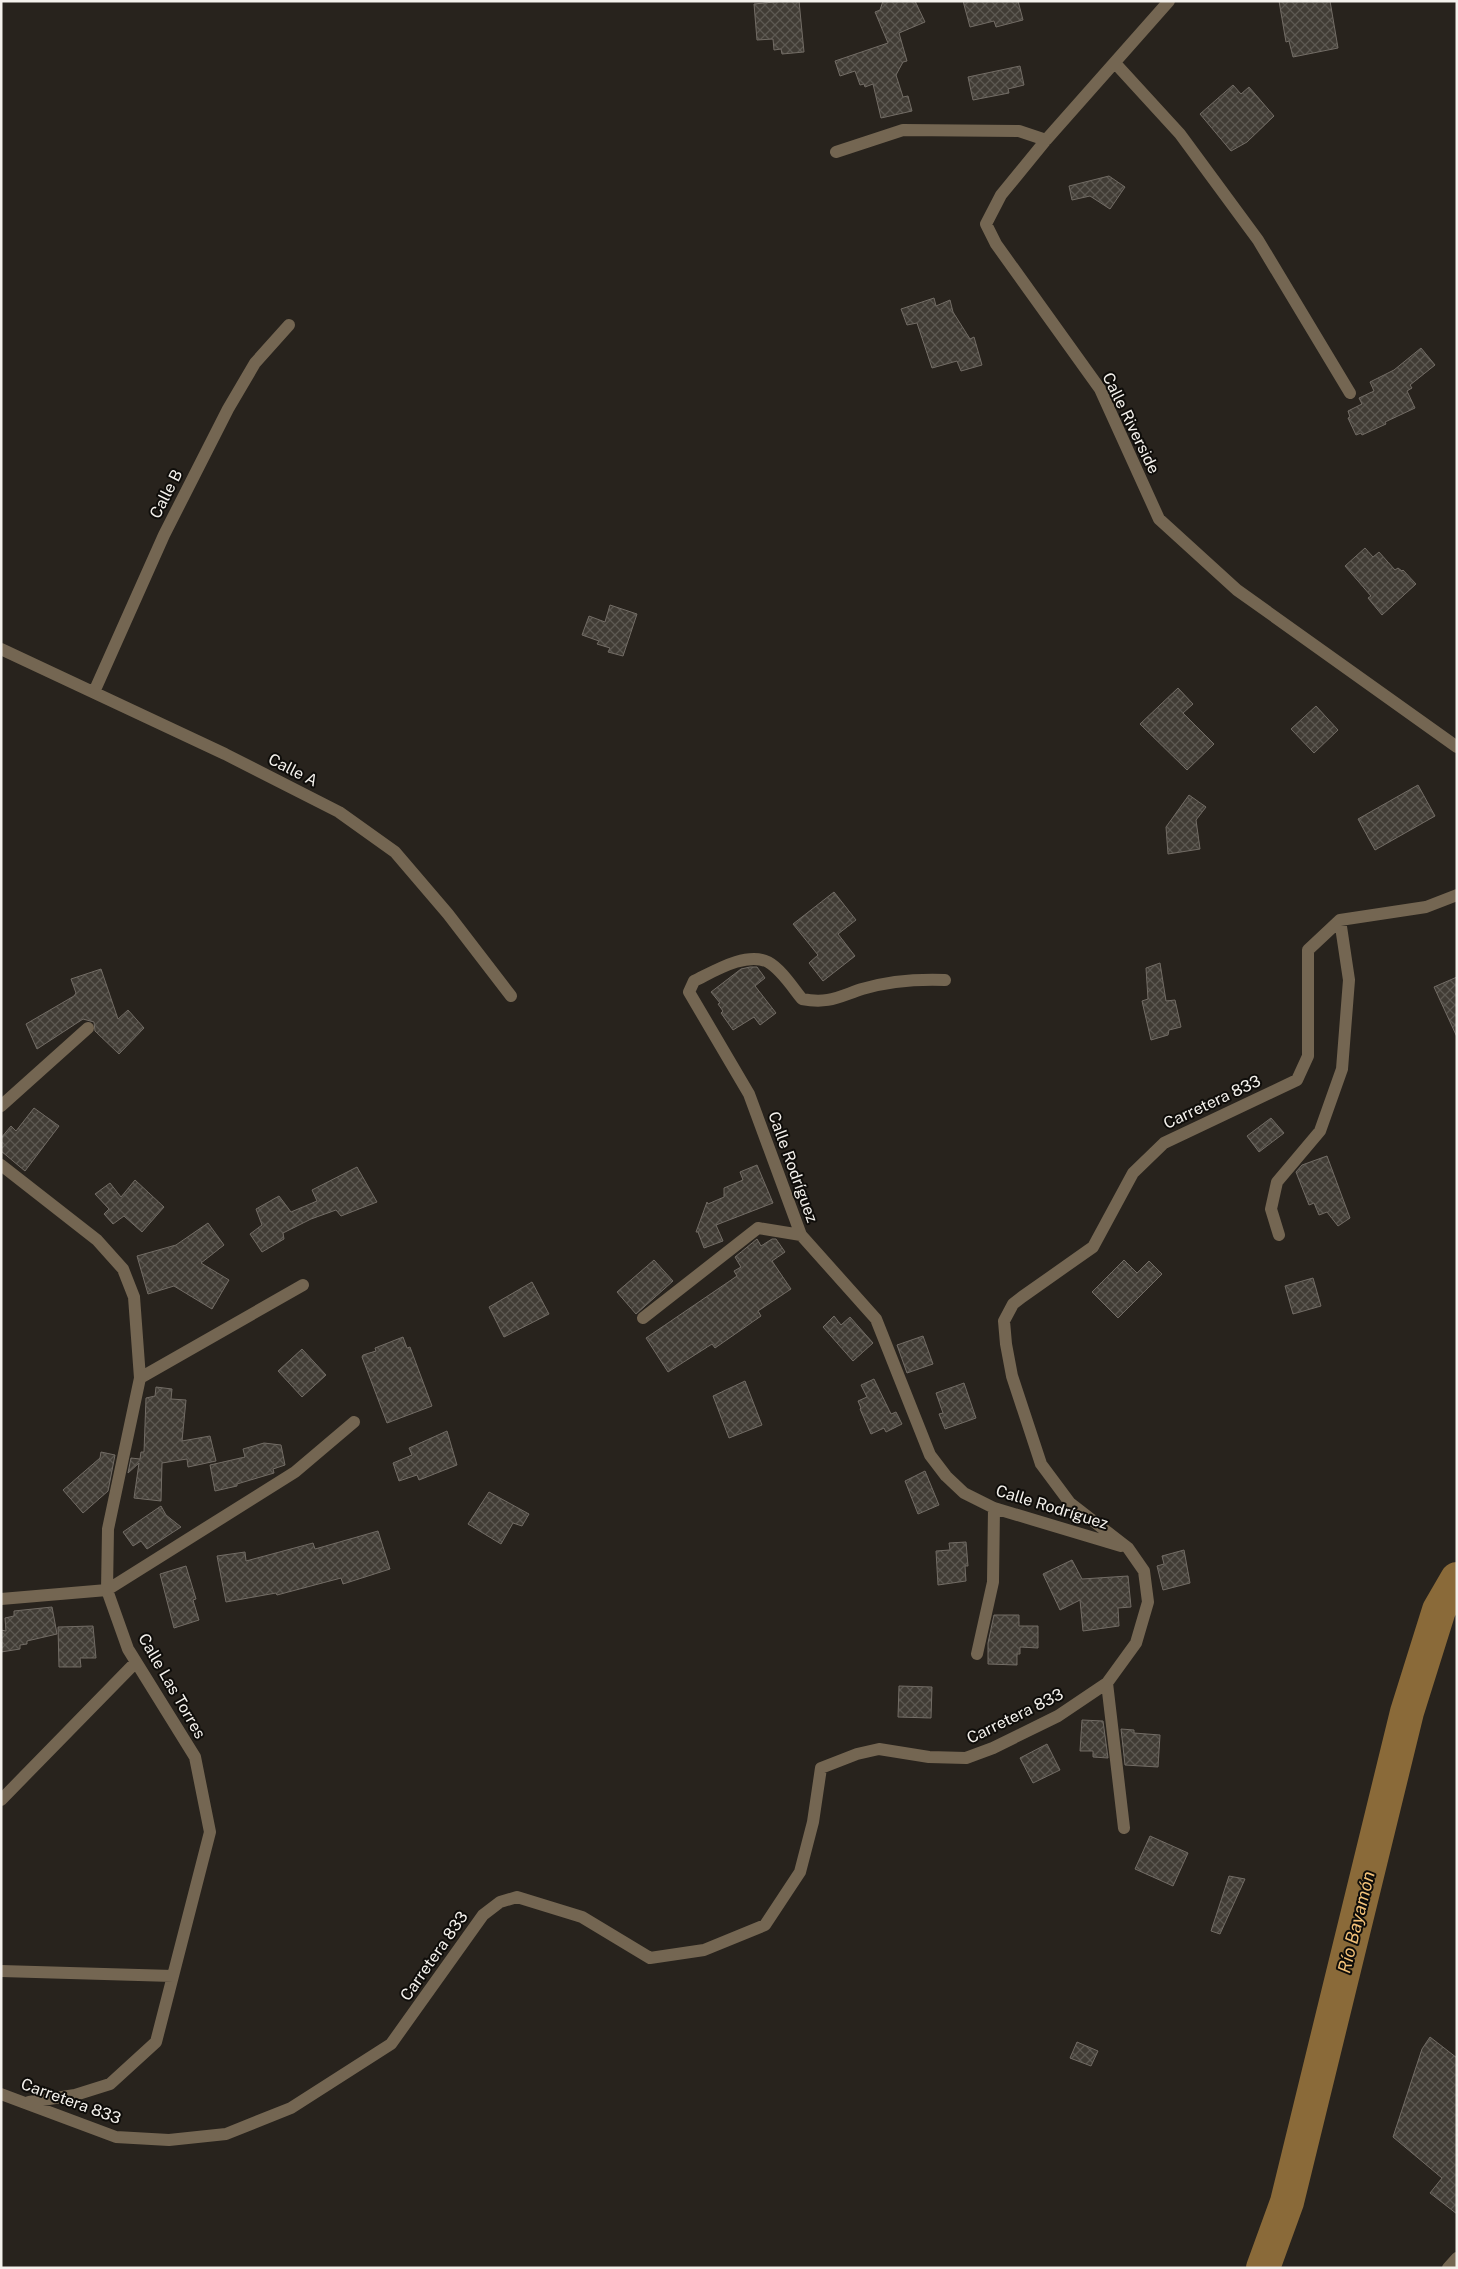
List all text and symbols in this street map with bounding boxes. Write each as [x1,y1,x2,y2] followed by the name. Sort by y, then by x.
[1098,369,1164,477] street label: Calle Riverside
[146,466,186,522] street label: Calle B
[265,750,321,790] street label: Calle A
[1160,1071,1264,1133] street label: Carretera 833
[764,1109,822,1225] street label: Calle Rodríguez
[993,1481,1111,1533] street label: Calle Rodríguez
[134,1630,210,1742] street label: Calle Las Torres
[964,1684,1066,1748] street label: Carretera 833
[1333,1869,1379,1975] water label: Río Bayamón
[396,1908,472,2004] street label: Carretera 833
[18,2074,124,2128] street label: Carretera 833

